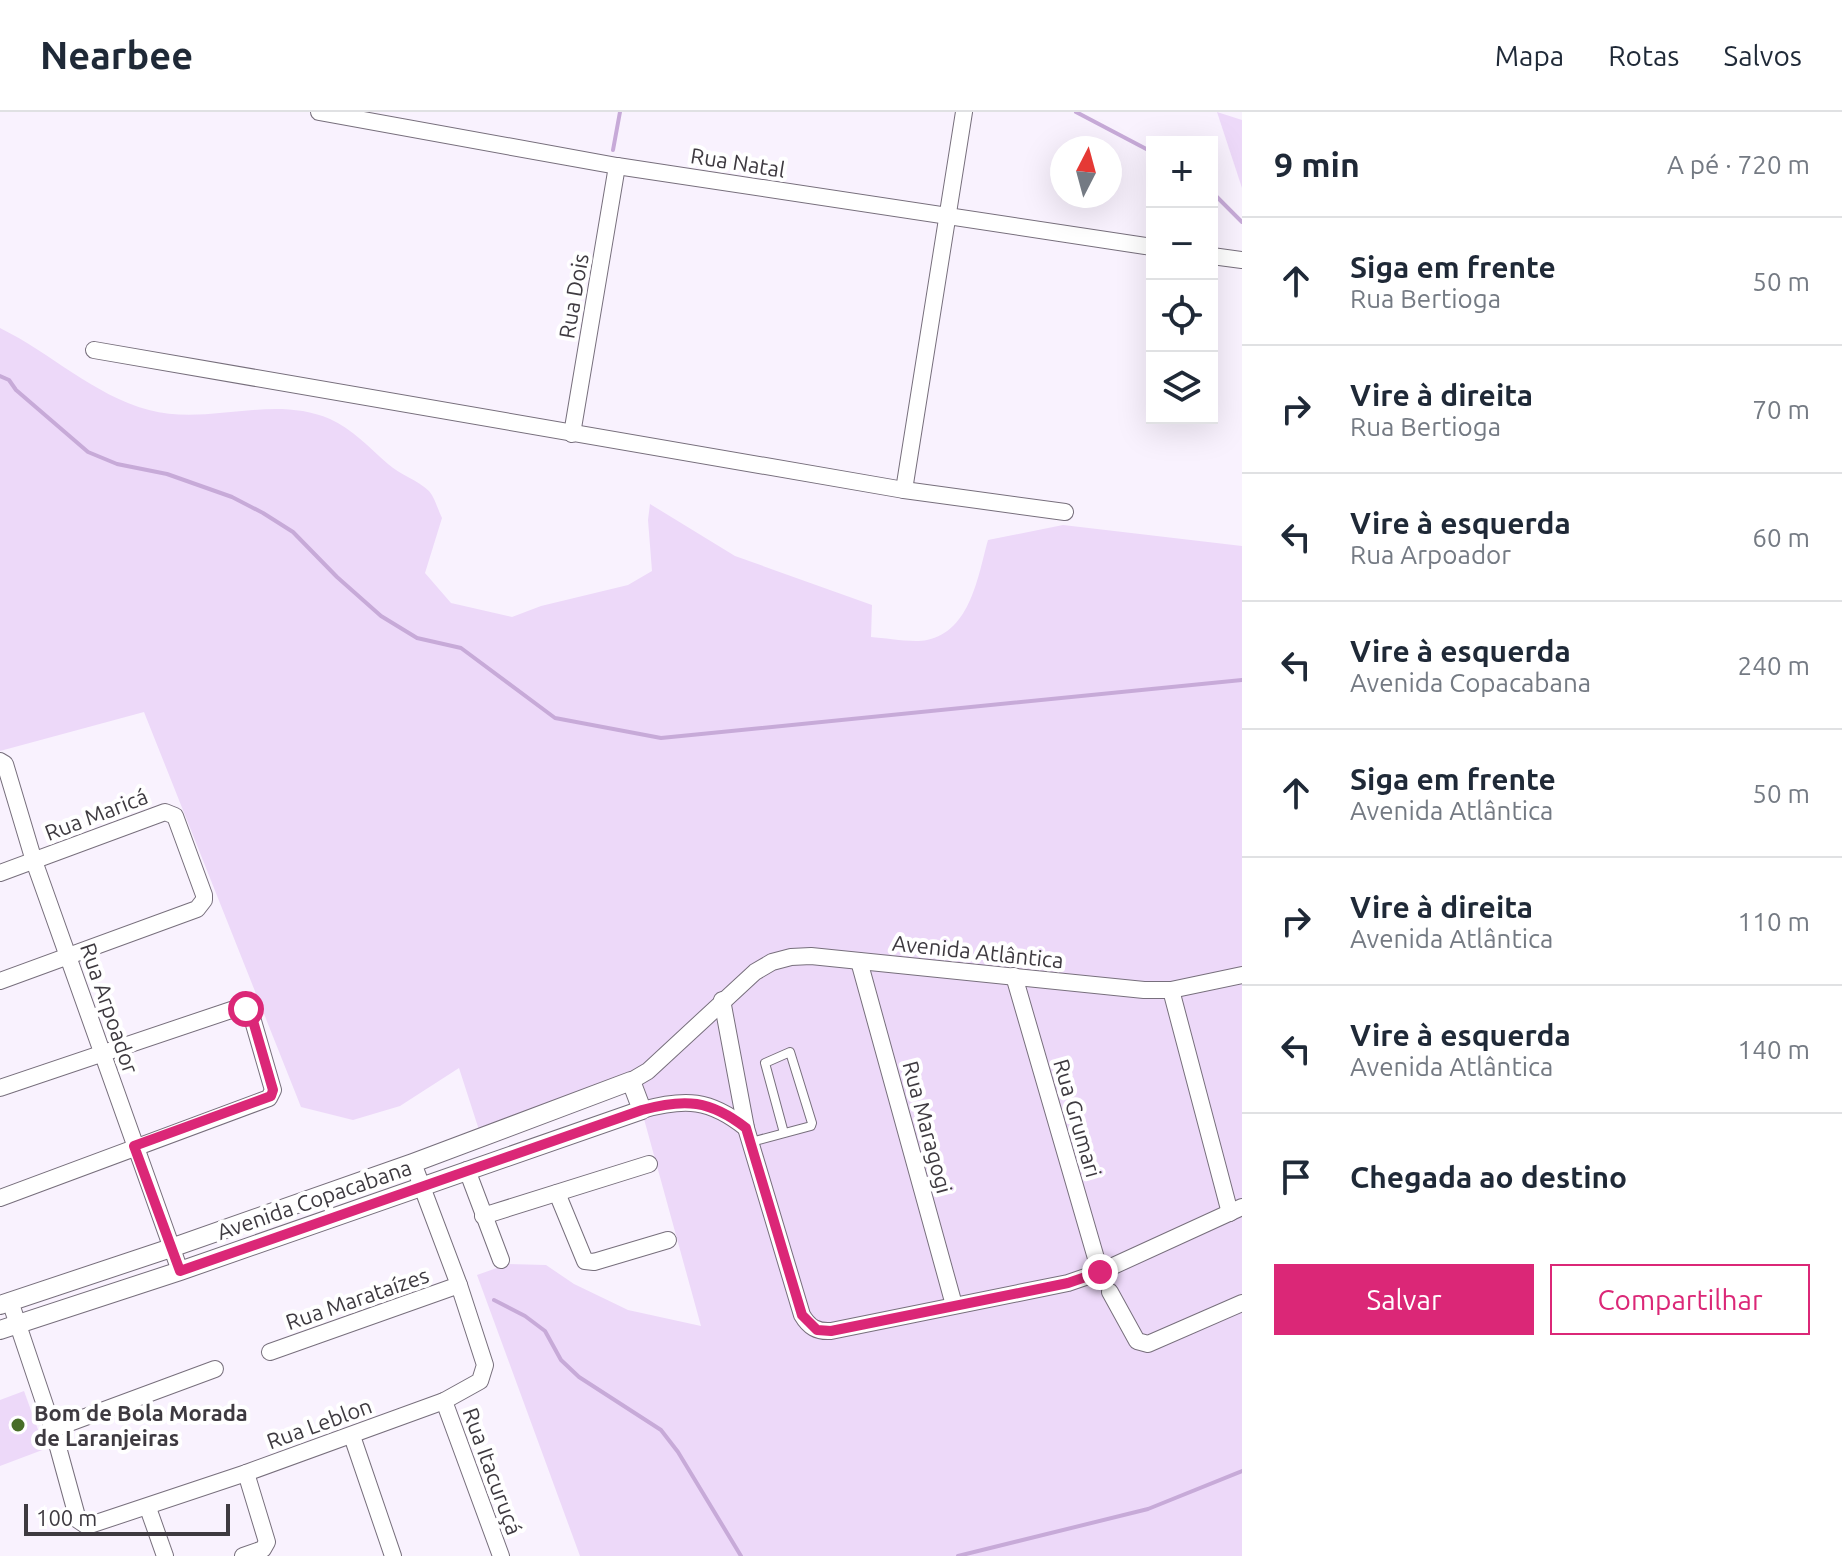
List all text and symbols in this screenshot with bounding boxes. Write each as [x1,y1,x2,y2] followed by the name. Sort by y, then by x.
[40,34,193,76] text: Nearbee
[1495,40,1564,71] text: Mapa
[1608,40,1679,71] text: Rotas
[1723,40,1802,71] text: Salvos
[1050,136,1122,208] north arrow
[1146,136,1218,424] map controls
[1146,136,1218,208] button: +
[689,142,787,182] street label: Rua Natal
[1274,145,1360,183] text: 9 min
[1667,150,1810,179] text: A pé · 720 m
[1146,208,1218,280] button: −
[1350,250,1556,284] text: Siga em frente
[553,252,593,340] street label: Rua Dois
[1274,259,1318,303] icon: ahead
[1752,267,1810,296] text: 50 m
[1146,280,1218,352] button: locate
[1350,284,1501,313] text: Rua Bertioga
[1146,352,1218,424] button: layers
[1350,378,1533,412] text: Vire à direita
[1274,387,1318,431] icon: right
[1752,395,1810,424] text: 70 m
[1350,412,1501,441] text: Rua Bertioga
[1350,506,1571,540] text: Vire à esquerda
[1274,515,1318,559] icon: left
[1752,523,1810,552] text: 60 m
[1350,540,1511,569] text: Rua Arpoador
[1350,634,1571,668] text: Vire à esquerda
[1274,643,1318,687] icon: left
[1738,651,1810,680] text: 240 m
[1350,668,1591,697] text: Avenida Copacabana
[1350,762,1556,796] text: Siga em frente
[1274,771,1318,815] icon: ahead
[1752,779,1810,808] text: 50 m
[41,783,151,845] street label: Rua Maricá
[1350,796,1553,825] text: Avenida Atlântica
[1350,890,1533,924] text: Vire à direita
[1274,899,1318,943] icon: right
[1738,907,1810,936] text: 110 m
[1350,924,1553,953] text: Avenida Atlântica
[891,930,1065,972] street label: Avenida Atlântica
[76,939,144,1077] street label: Rua Arpoador
[228,991,264,1027] route start
[1350,1018,1571,1052] text: Vire à esquerda
[1274,1027,1318,1071] icon: left
[1738,1035,1810,1064] text: 140 m
[1350,1052,1553,1081] text: Avenida Atlântica
[1049,1056,1107,1180] street label: Rua Grumari
[898,1058,958,1196] street label: Rua Maragogi
[213,1154,415,1244] street label: Avenida Copacabana
[1274,1155,1318,1199] icon: arrive
[1350,1160,1627,1194] text: Chegada ao destino
[1082,1254,1118,1290] route end
[282,1262,432,1334] street label: Rua Marataízes
[1274,1264,1534,1335] button: Salvar
[1550,1264,1810,1335] button: Compartilhar
[263,1392,375,1454] street label: Rua Leblon
[34,1400,248,1450] place label: Bom de Bola Morada de Laranjeiras
[458,1404,528,1538] street label: Rua Itacuruçá
[9,1416,27,1434] marker: Bom de Bola Morada de Laranjeiras
[24,1500,230,1536] scale bar
[36,1505,97,1530] text: 100 m

